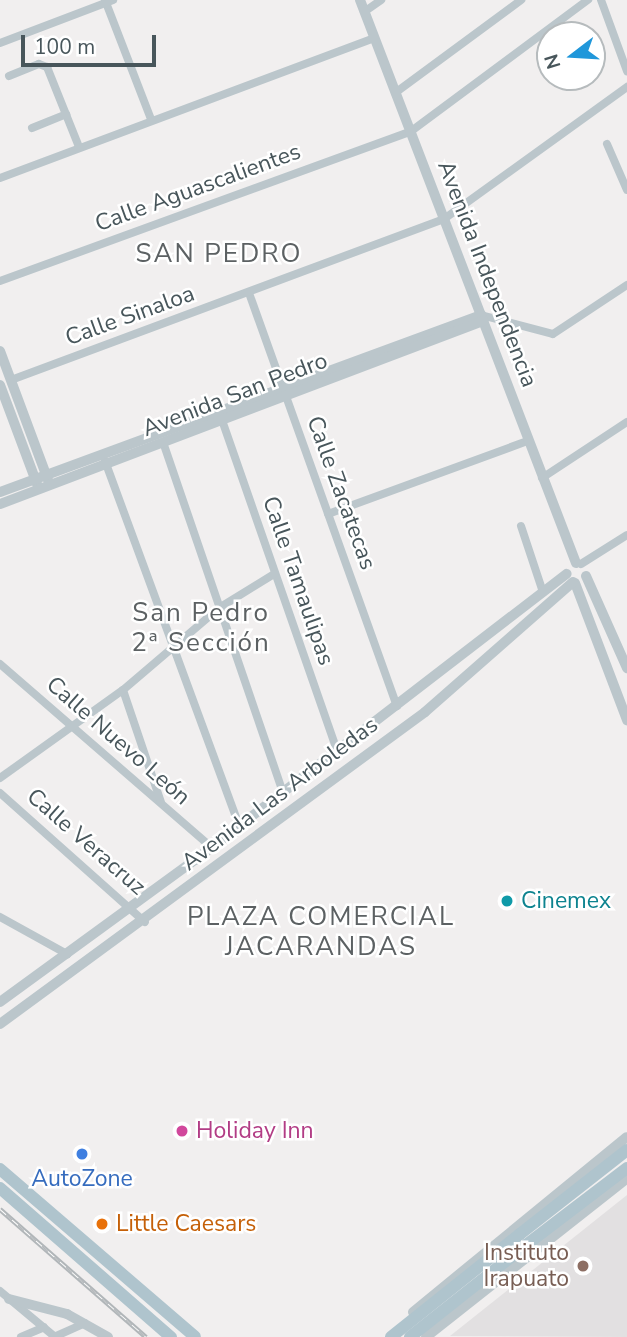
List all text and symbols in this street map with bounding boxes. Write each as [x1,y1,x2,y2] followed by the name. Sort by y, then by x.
[24,21,159,65] scale bar
[536,21,606,91] north arrow
[34,33,95,61] text: 100 m
[538,51,567,72] text: N
[91,138,305,238] street label: Calle Aguascalientes
[431,157,543,391] street label: Avenida Independencia
[137,238,301,270] district label: SAN PEDRO
[62,280,198,352] street label: Calle Sinaloa
[139,347,331,443] street label: Avenida San Pedro
[300,413,382,573] street label: Calle Zacatecas
[256,493,340,669] street label: Calle Tamaulipas
[133,597,269,658] district label: San Pedro 2ª Sección
[40,671,196,811] street label: Calle Nuevo León
[176,711,384,877] street label: Avenida Las Arboledas
[21,783,151,901] street label: Calle Veracruz
[521,887,611,915] place label: Cinemex
[499,893,515,909] marker: Cinemex
[189,901,453,962] district label: PLAZA COMERCIAL JACARANDAS
[196,1117,314,1145] place label: Holiday Inn
[174,1123,190,1139] marker: Holiday Inn
[74,1146,90,1162] marker: AutoZone
[31,1165,133,1193] place label: AutoZone
[116,1210,256,1238] place label: Little Caesars
[94,1216,110,1232] marker: Little Caesars
[484,1239,569,1293] place label: Instituto Irapuato
[575,1258,591,1274] marker: Instituto Irapuato

